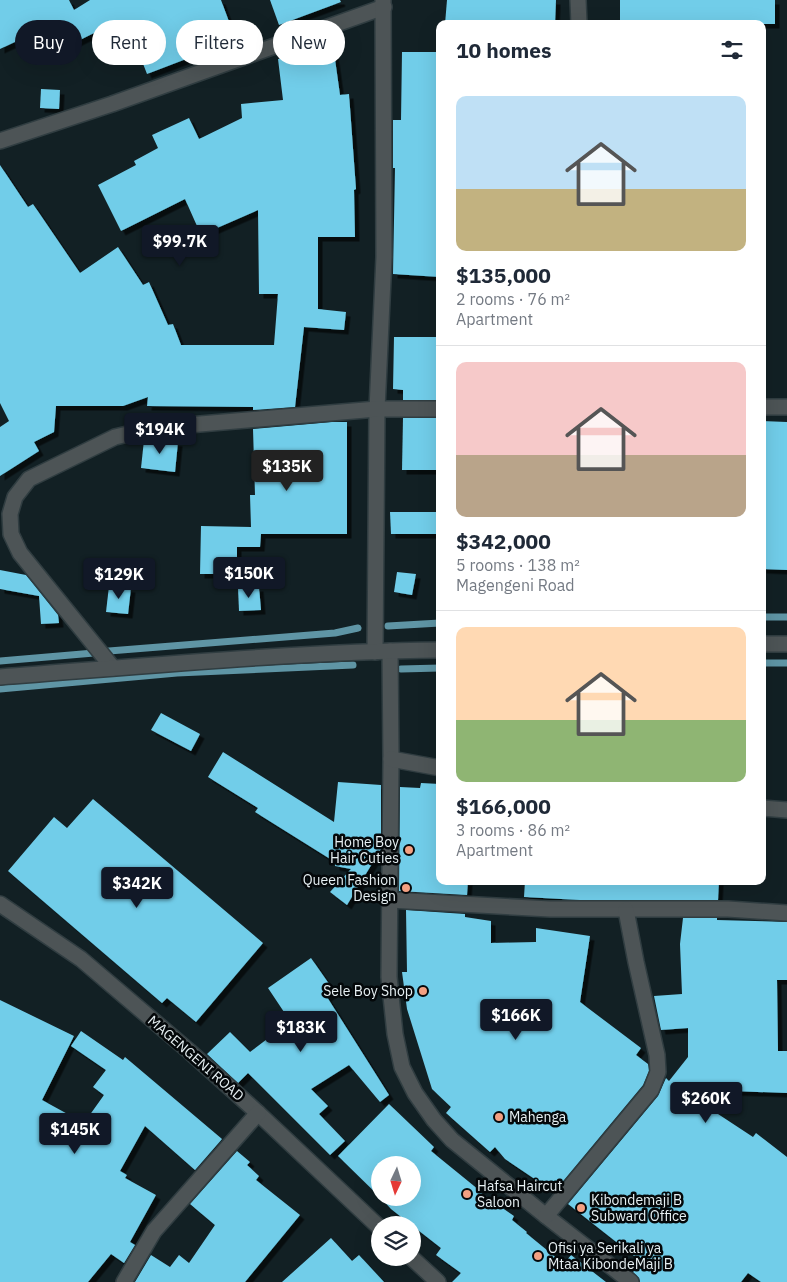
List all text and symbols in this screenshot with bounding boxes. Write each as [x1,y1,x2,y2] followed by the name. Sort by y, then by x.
[15,20,82,65] chip: Buy
[92,20,166,65] chip: Rent
[176,20,263,65] chip: Filters
[273,20,345,65] chip: New
[456,36,552,64] text: 10 homes
[718,36,746,64] icon: filters
[556,129,646,219] icon: home
[139,224,221,267] pin: $99.7K
[153,231,207,251] text: $99.7K
[456,261,551,289] text: $135,000
[456,289,570,309] text: 2 rooms · 76 m²
[456,309,533,329] text: Apartment
[556,394,646,484] icon: home
[125,412,195,455] pin: $194K
[135,419,185,439] text: $194K
[252,450,322,492] pin: $135K
[262,456,312,476] text: $135K
[456,527,551,555] text: $342,000
[456,555,580,575] text: 5 rooms · 138 m²
[214,556,284,599] pin: $150K
[84,558,154,600] pin: $129K
[224,563,274,583] text: $150K
[94,564,144,584] text: $129K
[456,575,575,595] text: Magengeni Road
[556,659,646,749] icon: home
[456,792,551,820] text: $166,000
[456,820,570,840] text: 3 rooms · 86 m²
[330,833,399,867] place label: Home Boy Hair Cuties
[456,840,533,860] text: Apartment
[403,844,415,856] marker: Home Boy Hair Cuties
[102,866,172,909] pin: $342K
[303,871,396,905] place label: Queen Fashion Design
[112,873,162,893] text: $342K
[400,882,412,894] marker: Queen Fashion Design
[323,982,413,1000] place label: Sele Boy Shop
[417,985,429,997] marker: Sele Boy Shop
[481,998,551,1041] pin: $166K
[491,1005,541,1025] text: $166K
[266,1010,336,1053] pin: $183K
[144,1011,248,1105] street label: MAGENGENI ROAD
[276,1017,326,1037] text: $183K
[671,1082,741,1124] pin: $260K
[681,1088,731,1108] text: $260K
[509,1108,567,1126] place label: Mahenga
[493,1111,505,1123] marker: Mahenga
[40,1112,110,1155] pin: $145K
[50,1119,100,1139] text: $145K
[371,1156,421,1206] north arrow
[371,1156,421,1266] map controls
[477,1177,562,1211] place label: Hafsa Haircut Saloon
[461,1188,473,1200] marker: Hafsa Haircut Saloon
[591,1191,687,1225] place label: Kibondemaji B Subward Office
[575,1202,587,1214] marker: Kibondemaji B Subward Office
[371,1216,421,1266] button: layers
[548,1239,673,1273] place label: Ofisi ya Serikali ya Mtaa KibondeMaji B
[532,1250,544,1262] marker: Ofisi ya Serikali ya Mtaa KibondeMaji B

